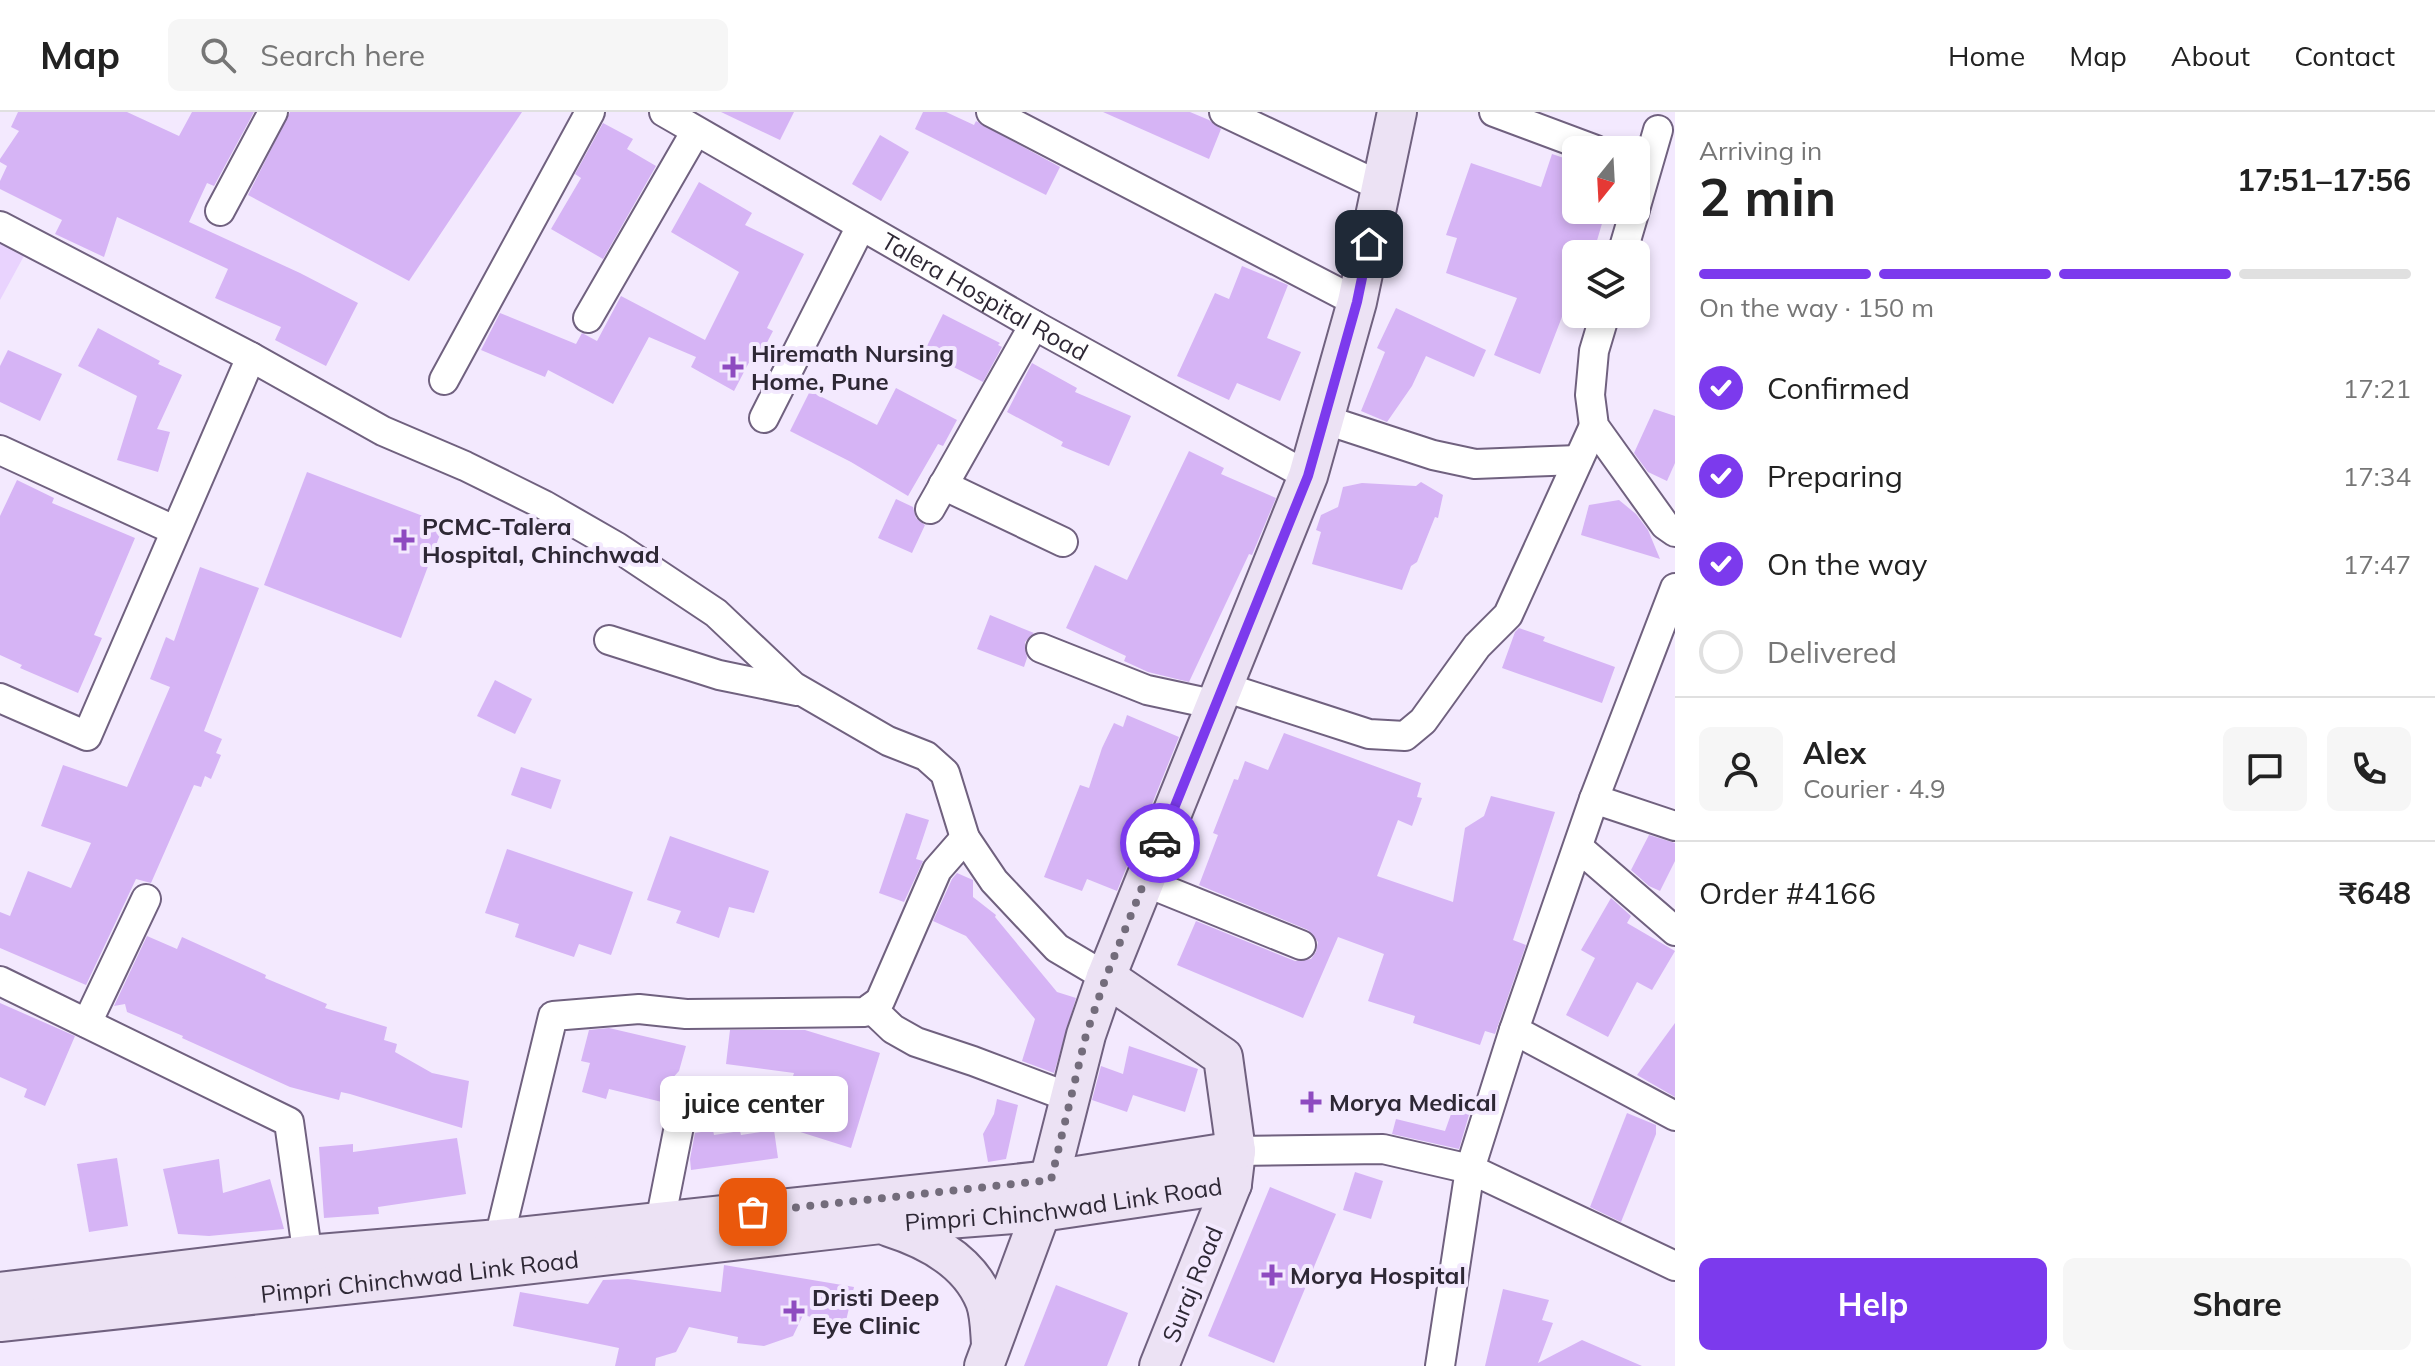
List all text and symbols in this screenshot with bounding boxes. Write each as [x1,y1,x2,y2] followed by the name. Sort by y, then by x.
[168,19,728,91] search box
[40,31,120,79] text: Map
[196,33,240,77] icon: search
[260,36,425,74] text: Search here
[1948,38,2025,73] text: Home
[2069,38,2127,73] text: Map
[2171,38,2250,73] text: About
[2294,38,2395,73] text: Contact
[1699,134,1822,167] text: Arriving in
[1562,136,1650,224] north arrow
[1562,136,1650,328] map controls
[2237,161,2411,199] text: 17:51–17:56
[1699,164,1836,229] text: 2 min
[1335,210,1403,278] pin
[1347,222,1391,266] icon: home
[876,225,1093,367] street label: Talera Hospital Road
[1562,240,1650,328] button: layers
[1699,291,1934,324] text: On the way · 150 m
[751,338,954,396] place label: Hiremath Nursing Home, Pune
[722,356,744,378] marker: Hiremath Nursing Home, Pune
[1699,366,1743,410] icon: check
[1767,369,1910,407] text: Confirmed
[2343,372,2411,405] text: 17:21
[1699,454,1743,498] icon: check
[1767,457,1903,495] text: Preparing
[2343,460,2411,493] text: 17:34
[422,511,660,569] place label: PCMC-Talera Hospital, Chinchwad
[393,529,415,551] marker: PCMC-Talera Hospital, Chinchwad
[1699,542,1743,586] icon: check
[1767,545,1927,583] text: On the way
[2343,548,2411,581] text: 17:47
[1767,633,1897,671] text: Delivered
[1699,727,1783,811] button: person
[2223,727,2307,811] button: chat
[2327,727,2411,811] button: phone
[1803,734,1866,772] text: Alex
[1803,772,1946,805] text: Courier · 4.9
[1120,803,1200,883] courier
[1138,821,1182,865] icon: car
[1699,874,1876,912] text: Order #4166
[2339,874,2411,912] text: ₹648
[659,1076,847,1132] callout: juice center
[684,1087,824,1120] text: juice center
[1329,1087,1497,1117] place label: Morya Medical
[1300,1091,1322,1113] marker: Morya Medical
[903,1171,1224,1237] street label: Pimpri Chinchwad Link Road
[719,1178,787,1246] pin
[731,1190,775,1234] icon: bag
[1155,1222,1229,1346] street label: Suraj Road
[259,1244,580,1309] street label: Pimpri Chinchwad Link Road
[1699,1258,2047,1350] button: Help
[2063,1258,2411,1350] button: Share
[1290,1260,1466,1290] place label: Morya Hospital
[1261,1264,1283,1286] marker: Morya Hospital
[812,1282,939,1340] place label: Dristi Deep Eye Clinic
[783,1300,805,1322] marker: Dristi Deep Eye Clinic

